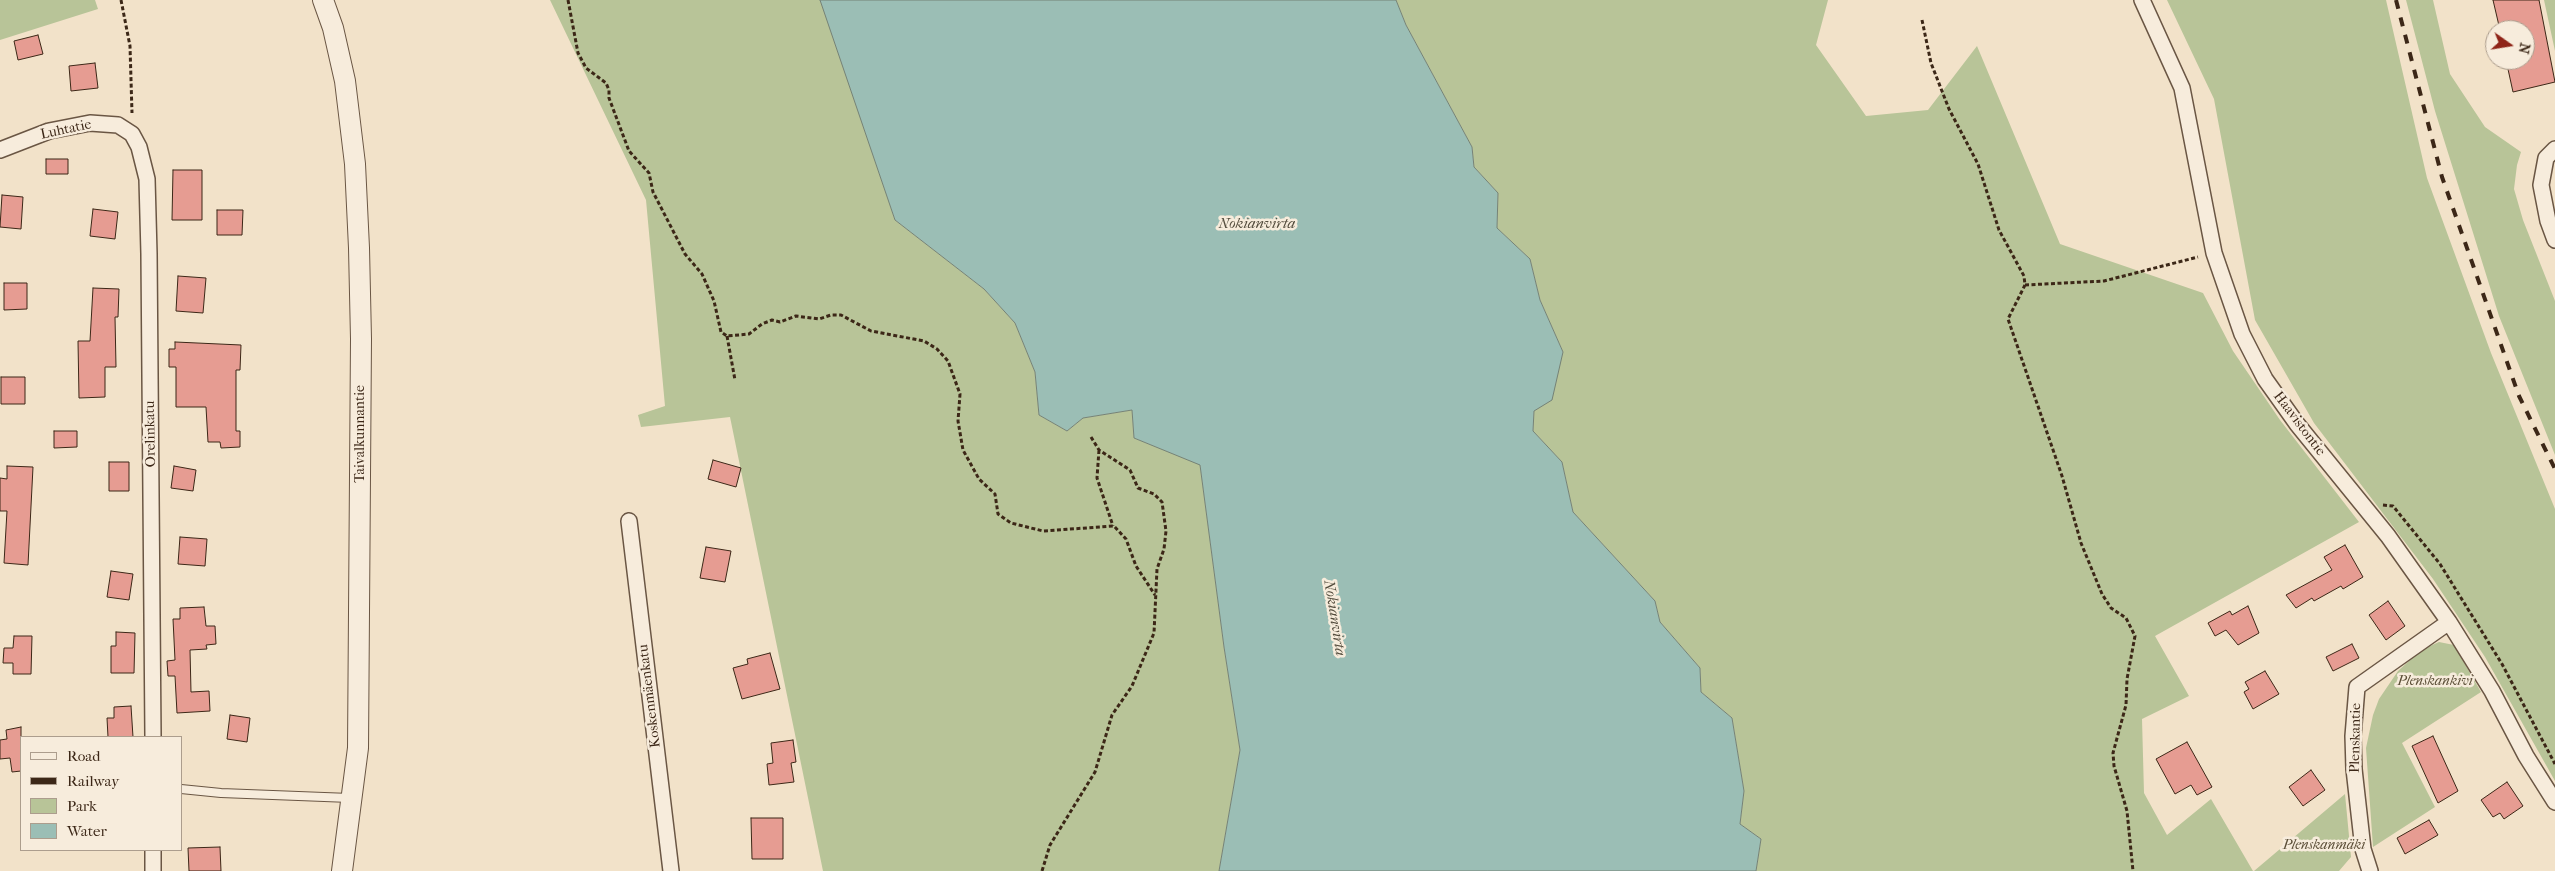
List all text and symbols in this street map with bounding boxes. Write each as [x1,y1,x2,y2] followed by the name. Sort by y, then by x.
[2485,20,2535,70] north arrow
[2515,41,2534,55] text: N
[39,116,93,144] street label: Luhtatie
[1219,215,1295,233] water label: Nokianvirta
[353,385,369,483] street label: Taivalkunnantie
[2269,389,2329,459] street label: Haavistontie
[142,401,160,467] street label: Orelinkatu
[1319,579,1349,657] water label: Nokianvirta
[635,643,665,749] street label: Koskenmäenkatu
[2397,674,2473,690] park label: Plenskankivi
[2347,703,2365,773] street label: Plenskantie
[20,736,182,851] legend
[67,747,100,765] text: Road
[67,772,119,790] text: Railway
[67,797,97,815] text: Park
[67,822,107,840] text: Water
[2283,838,2365,854] park label: Plenskanmäki

